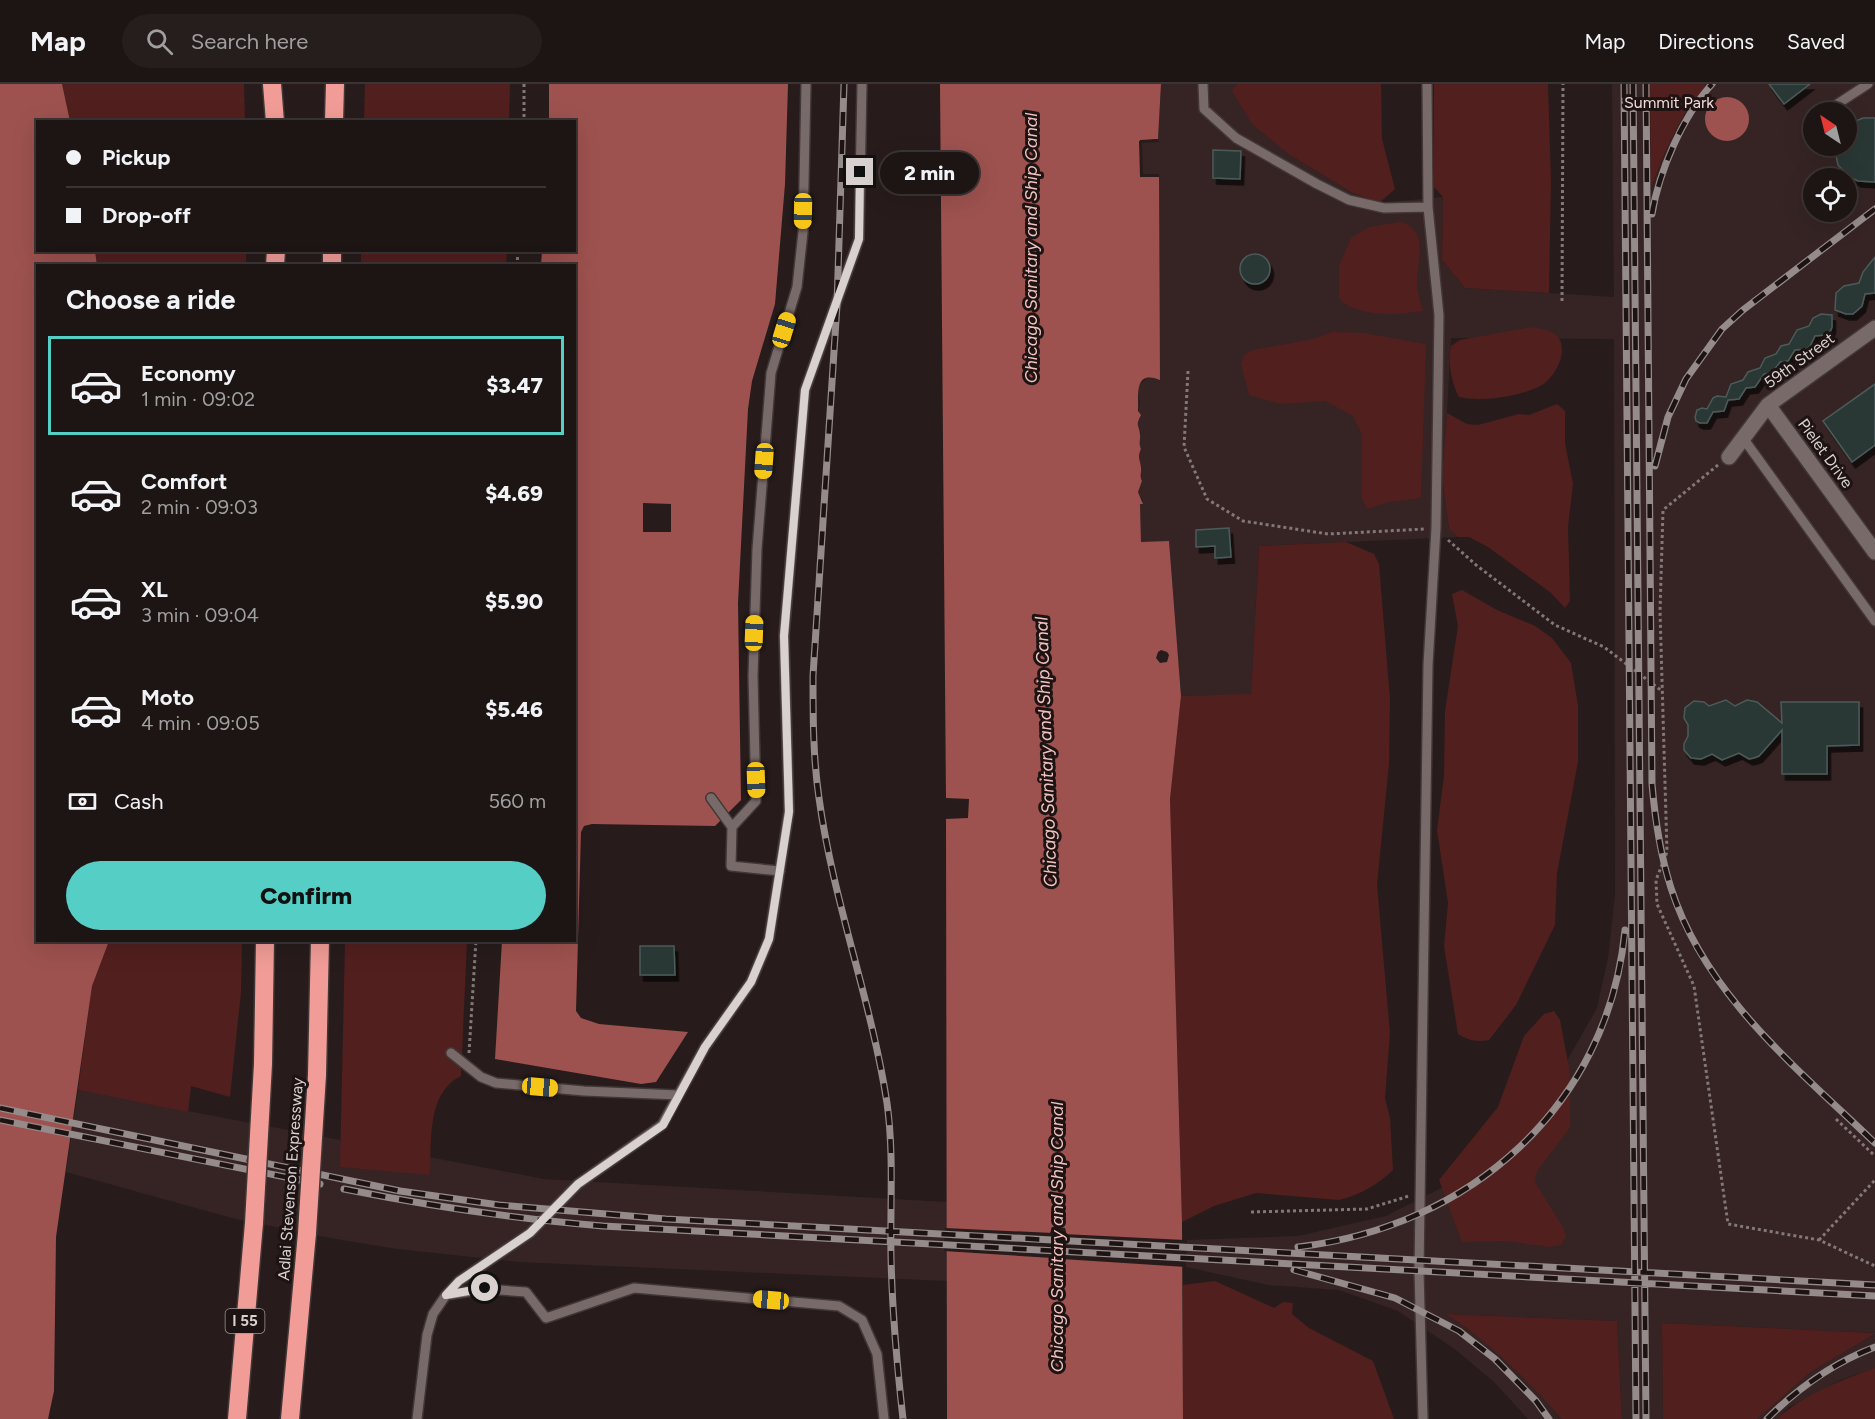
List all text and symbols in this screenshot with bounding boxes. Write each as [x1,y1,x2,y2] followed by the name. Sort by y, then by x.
[122,14,542,68] search box
[30,24,86,58] text: Map
[143,25,176,58] icon: search
[191,28,308,55] text: Search here
[1584,29,1625,54] text: Map
[1658,29,1754,54] text: Directions
[1787,29,1845,54] text: Saved
[1624,93,1714,112] park label: Summit Park
[1803,102,1857,156] north arrow
[1803,102,1857,222] map controls
[1020,112,1042,383] water label: Chicago Sanitary and Ship Canal
[102,144,171,171] text: Pickup
[881,151,980,193] callout: 2 min
[846,158,873,185] route end
[904,161,955,185] text: 2 min
[1803,168,1857,222] button: locate
[794,193,812,229] car
[102,202,191,229] text: Drop-off
[66,283,235,316] text: Choose a ride
[770,310,798,350] car
[1761,329,1838,392] street label: 59th Street
[69,359,123,413] icon: car
[141,360,236,387] text: Economy
[486,372,543,399] text: $3.47
[141,387,255,411] text: 1 min · 09:02
[1794,415,1857,492] street label: Pielet Drive
[754,442,774,480] car
[69,467,123,521] icon: car
[141,468,227,495] text: Comfort
[485,480,543,507] text: $4.69
[141,495,258,519] text: 2 min · 09:03
[69,575,123,629] icon: car
[141,576,168,603] text: XL
[485,588,543,615] text: $5.90
[141,603,259,627] text: 3 min · 09:04
[744,615,764,651] car
[1030,615,1062,888] water label: Chicago Sanitary and Ship Canal
[69,683,123,737] icon: car
[141,684,194,711] text: Moto
[485,696,543,723] text: $5.46
[141,711,260,735] text: 4 min · 09:05
[746,762,766,798] car
[66,785,99,818] icon: cash
[114,788,164,815] text: Cash
[488,789,546,813] text: 560 m
[66,861,546,930] button: Confirm
[274,1076,307,1281] street label: Adlai Stevenson Expressway
[521,1076,559,1098] car
[1046,1101,1068,1372] water label: Chicago Sanitary and Ship Canal
[471,1274,498,1301] route start
[752,1289,790,1311] car
[226,1309,264,1333] road number: I 55

